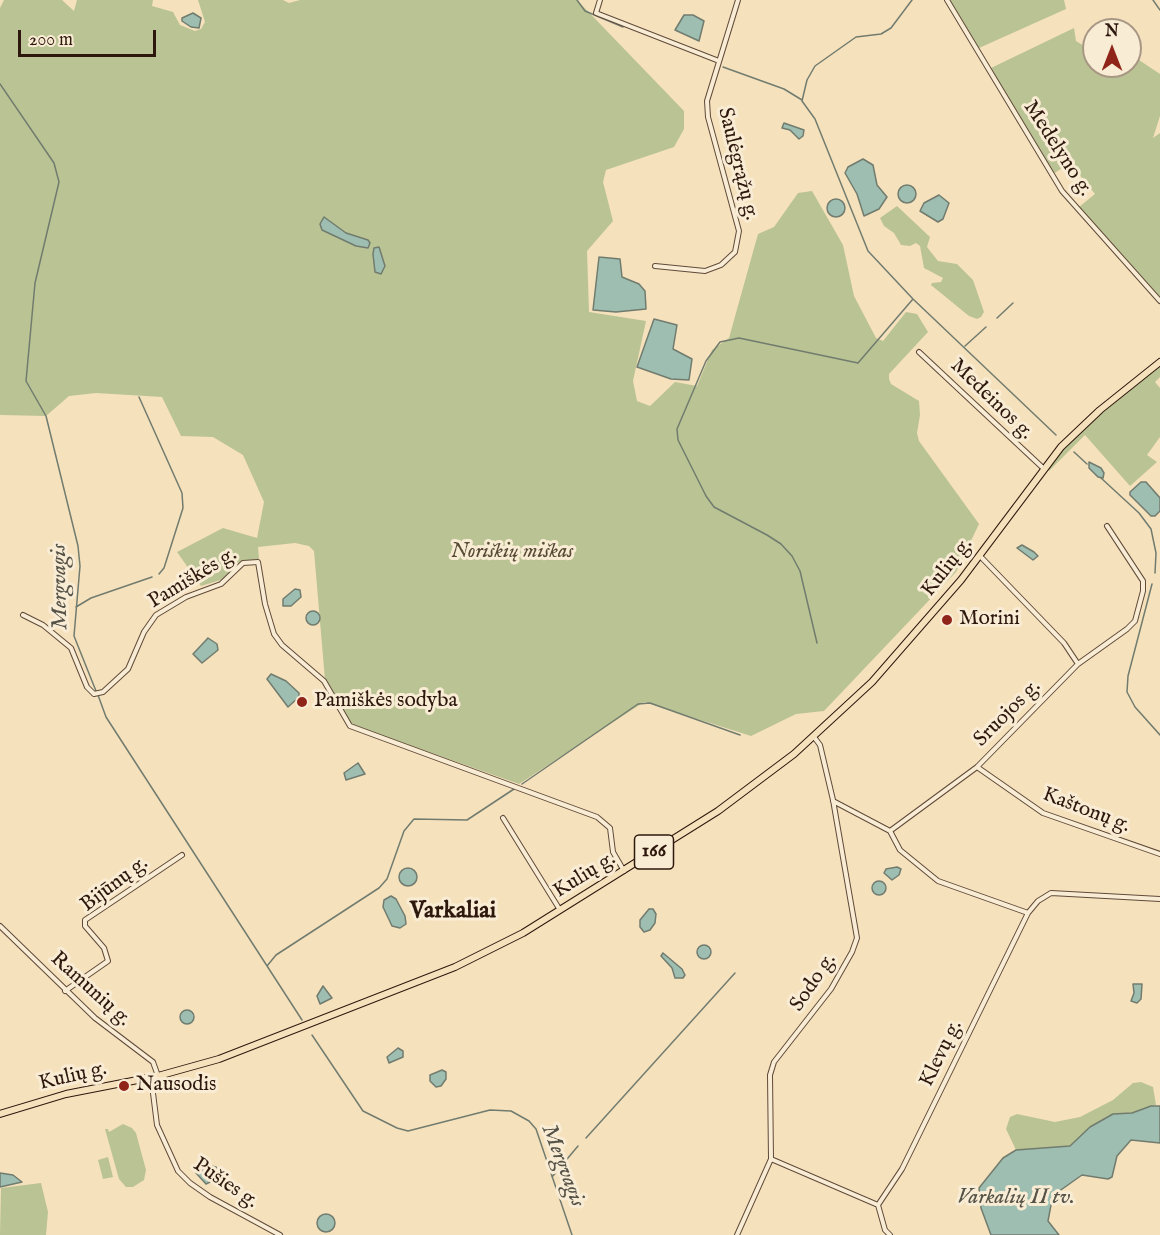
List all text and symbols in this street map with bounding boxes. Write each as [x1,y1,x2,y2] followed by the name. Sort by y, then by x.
[21,18,159,56] scale bar
[1082,18,1142,78] north arrow
[1105,22,1119,42] text: N
[29,29,73,52] text: 200 m
[1017,97,1097,201] street label: Medelyno g.
[711,105,763,223] street label: Saulėgrąžų g.
[944,354,1038,446] street label: Medeinos g.
[917,533,979,603] street label: Kulių g.
[451,540,573,566] park label: Noriškių miškas
[144,543,242,615] street label: Pamiškės g.
[47,544,75,630] water label: Mergvagis
[959,607,1020,633] place label: Morini
[940,613,954,627] marker: Morini
[969,675,1047,753] street label: Sruojos g.
[314,689,457,715] place label: Pamiškės sodyba
[295,695,309,709] marker: Pamiškės sodyba
[1038,783,1134,839] street label: Kaštonų g.
[634,835,674,869] road number: 166
[549,847,621,905] street label: Kulių g.
[76,852,154,918] street label: Bijūnų g.
[410,898,496,926] district label: Varkaliai
[44,947,136,1033] street label: Ramunių g.
[785,949,843,1017] street label: Sodo g.
[915,1017,969,1091] street label: Klevų g.
[37,1057,109,1097] street label: Kulių g.
[136,1073,216,1099] place label: Nausodis
[117,1079,131,1093] marker: Nausodis
[534,1121,590,1211] water label: Mergvagis
[188,1153,262,1215] street label: Pušies g.
[957,1185,1075,1211] water label: Varkalių II tv.

